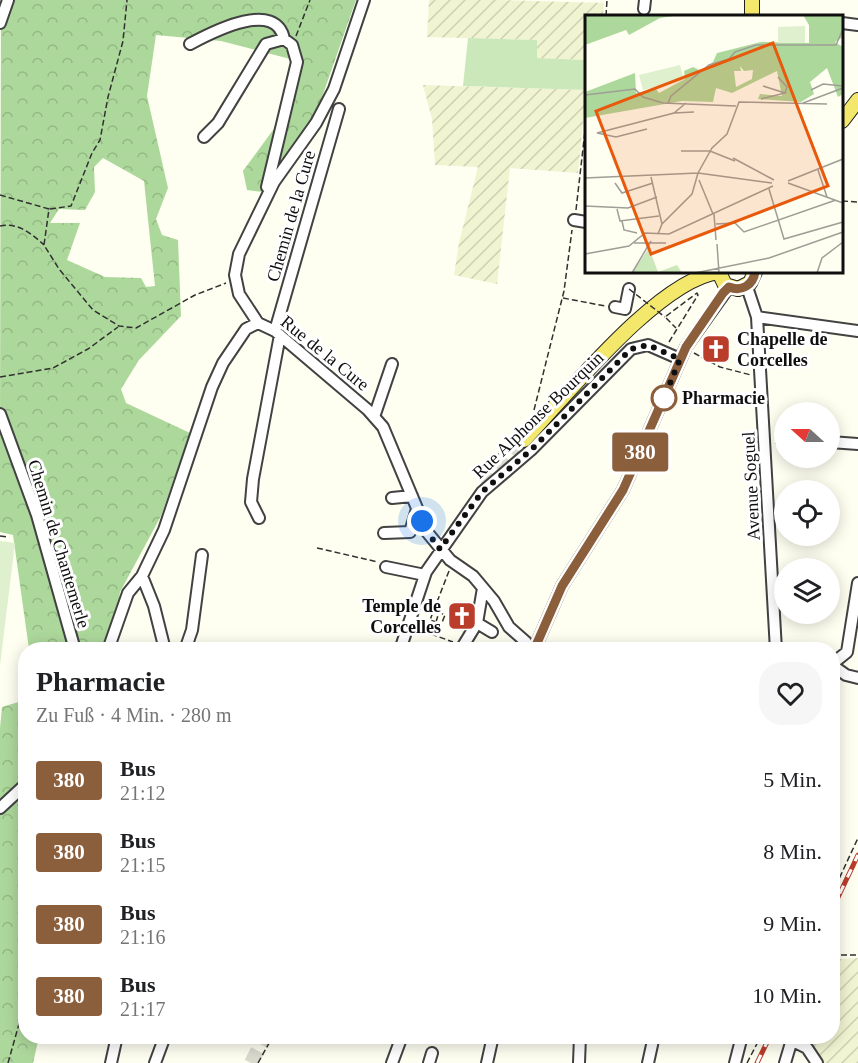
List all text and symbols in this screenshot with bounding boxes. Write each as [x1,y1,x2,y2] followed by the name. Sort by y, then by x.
[585,15,843,273] inset map
[263,148,319,284] street label: Chemin de la Cure
[277,311,373,395] street label: Rue de la Cure
[737,329,828,370] place label: Chapelle de Corcelles
[700,333,732,365] church icon: Chapelle de Corcelles
[468,347,608,483] street label: Rue Alphonse Bourquin
[651,385,677,411] marker: Pharmacie
[682,388,765,408] place label: Pharmacie
[774,402,840,468] north arrow
[774,402,840,624] map controls
[738,431,764,541] street label: Avenue Soguel
[606,432,674,472] line badge: 380
[624,440,656,464] text: 380
[24,457,94,631] street label: Chemin de Chantemerle
[774,480,840,546] button: locate
[407,506,437,536] your location
[774,558,840,624] button: layers
[362,596,441,637] place label: Temple de Corcelles
[446,600,478,632] church icon: Temple de Corcelles
[759,662,822,725] button: heart
[36,666,165,697] text: Pharmacie
[36,704,232,726] text: Zu Fuß · 4 Min. · 280 m
[120,756,155,781] text: Bus
[763,767,822,792] text: 5 Min.
[53,768,85,792] text: 380
[120,782,166,804] text: 21:12
[120,828,155,853] text: Bus
[763,839,822,864] text: 8 Min.
[53,840,85,864] text: 380
[120,854,166,876] text: 21:15
[120,900,155,925] text: Bus
[763,911,822,936] text: 9 Min.
[53,912,85,936] text: 380
[120,926,166,948] text: 21:16
[120,972,155,997] text: Bus
[752,983,822,1008] text: 10 Min.
[53,984,85,1008] text: 380
[120,998,166,1020] text: 21:17

